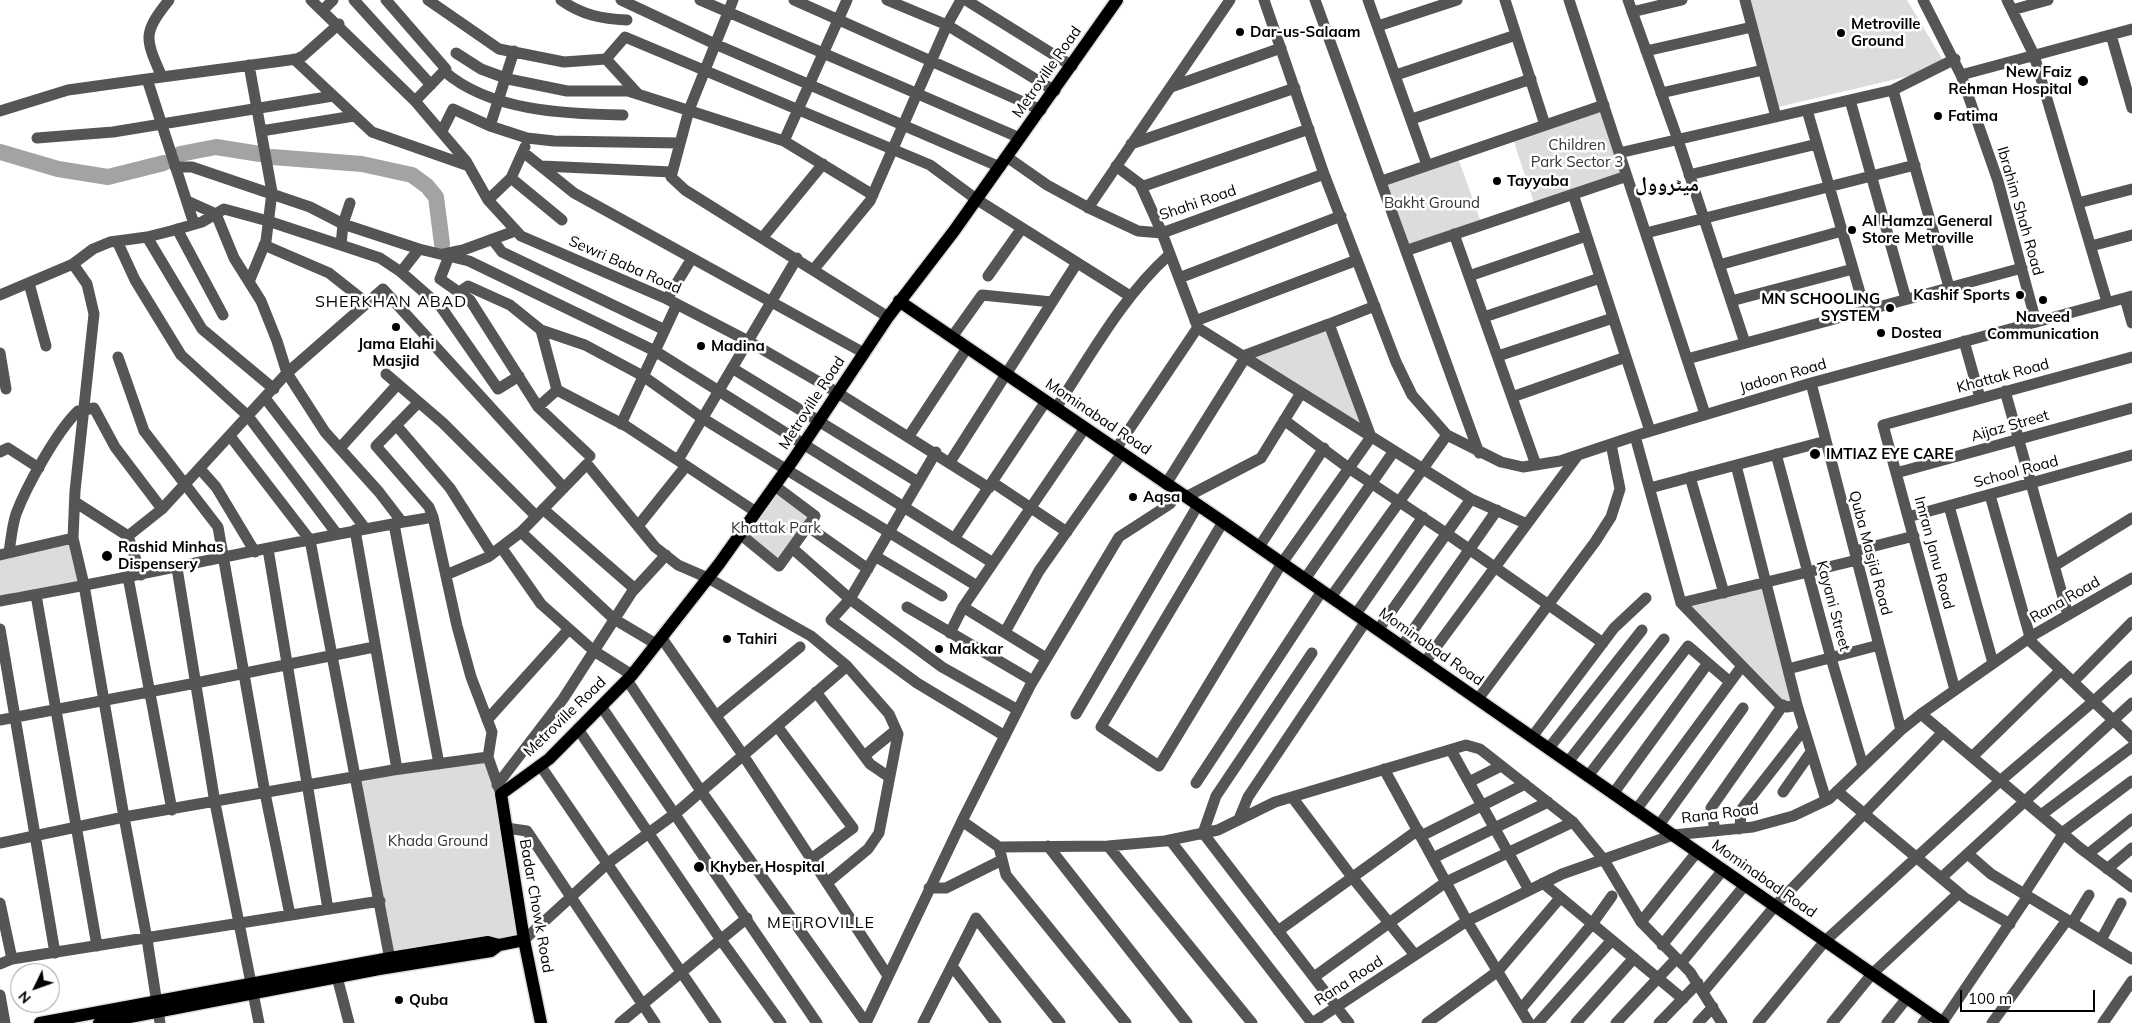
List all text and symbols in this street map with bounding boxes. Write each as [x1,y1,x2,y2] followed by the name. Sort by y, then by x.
[1851,15,1921,50] place label: Metroville Ground
[1009,23,1085,121] street label: Metroville Road
[1250,23,1361,41] place label: Dar-us-Salaam
[1234,26,1246,38] marker: Dar-us-Salaam
[1835,27,1847,39] marker: Metroville Ground
[1948,63,2072,98] place label: New Faiz Rehman Hospital
[2076,74,2090,88] marker: New Faiz Rehman Hospital
[1948,107,1998,125] place label: Fatima
[1932,110,1944,122] marker: Fatima
[1531,136,1623,171] park label: Children Park Sector 3
[1993,144,2047,278] street label: Ibrahim Shah Road
[1507,172,1569,190] place label: Tayyaba
[1635,173,1699,197] district label: میٹروول
[1491,175,1503,187] marker: Tayyaba
[1157,181,1239,225] street label: Shahi Road
[1384,194,1480,212] park label: Bakht Ground
[1862,212,1993,247] place label: Al Hamza General Store Metroville
[1846,224,1858,236] marker: Al Hamza General Store Metroville
[566,232,684,298] street label: Sewri Baba Road
[1913,286,2010,304] place label: Kashif Sports
[2014,289,2026,301] marker: Kashif Sports
[1761,290,1880,325] place label: MN SCHOOLING SYSTEM
[313,292,469,312] district label: SHERKHAN ABAD
[2037,294,2049,306] marker: Naveed Communication
[1884,302,1896,314] marker: MN SCHOOLING SYSTEM
[1987,308,2099,343] place label: Naveed Communication
[390,321,402,333] marker: Jama Elahi Masjid
[1891,324,1942,342] place label: Dostea
[1875,327,1887,339] marker: Dostea
[358,335,434,370] place label: Jama Elahi Masjid
[711,337,765,355] place label: Madina
[695,340,707,352] marker: Madina
[775,353,849,453] street label: Metroville Road
[1737,355,1829,397] street label: Jadoon Road
[1955,355,2051,397] street label: Khattak Road
[1042,375,1154,459] street label: Mominabad Road
[1969,406,2051,446] street label: Aijaz Street
[1826,445,1954,463] place label: IMTIAZ EYE CARE
[1808,447,1822,461] marker: IMTIAZ EYE CARE
[1972,452,2060,492] street label: School Road
[1143,488,1180,506] place label: Aqsa
[1845,489,1895,617] street label: Quba Masjid Road
[1127,491,1139,503] marker: Aqsa
[1910,495,1958,611] street label: Imran Janu Road
[731,519,821,537] park label: Khattak Park
[118,538,224,573] place label: Rashid Minhas Dispensery
[100,549,114,563] marker: Rashid Minhas Dispensery
[1812,559,1854,653] street label: Kayani Street
[2027,573,2103,627] street label: Rana Road
[1375,604,1487,690] street label: Mominabad Road
[737,630,777,648] place label: Tahiri
[721,633,733,645] marker: Tahiri
[949,640,1003,658] place label: Makkar
[933,643,945,655] marker: Makkar
[520,673,610,761] street label: Metroville Road
[1680,800,1760,828] street label: Rana Road
[388,832,488,850] park label: Khada Ground
[1708,836,1820,922] street label: Mominabad Road
[515,838,557,974] street label: Badar Chowk Road
[710,858,825,876] place label: Khyber Hospital
[692,860,706,874] marker: Khyber Hospital
[766,913,876,933] district label: METROVILLE
[1311,952,1387,1010] street label: Rana Road
[10,963,60,1013] north arrow
[1962,980,2097,1012] scale bar
[14,987,35,1007] text: N
[1968,989,2012,1008] text: 100 m
[409,991,448,1009] place label: Quba
[393,994,405,1006] marker: Quba

